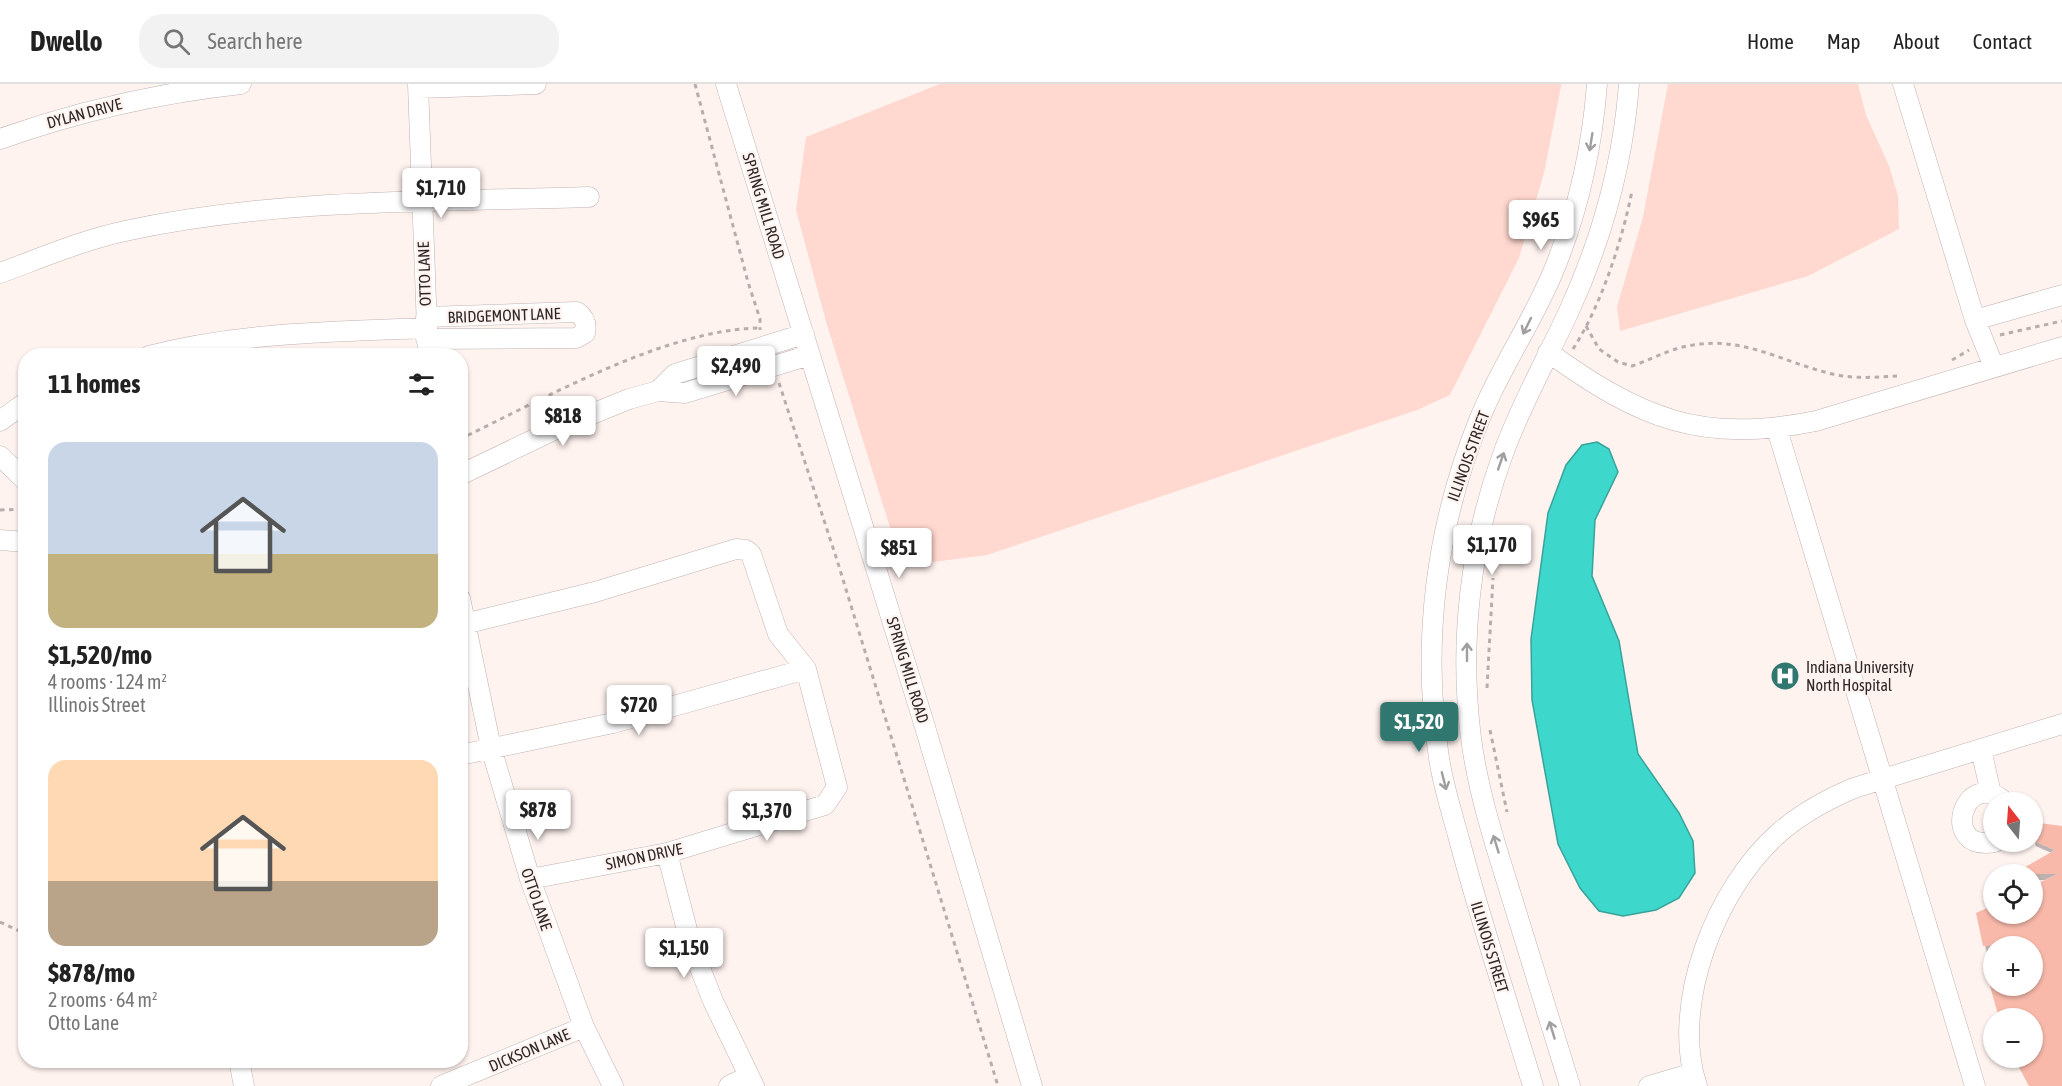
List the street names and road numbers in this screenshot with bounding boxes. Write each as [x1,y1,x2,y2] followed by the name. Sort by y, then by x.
[44,94,124,132] street label: DYLAN DRIVE
[739,151,789,261] street label: SPRING MILL ROAD
[414,241,434,307] street label: OTTO LANE
[447,304,561,326] street label: BRIDGEMONT LANE
[1443,408,1493,504] street label: ILLINOIS STREET
[883,615,933,725] street label: SPRING MILL ROAD
[604,839,684,873] street label: SIMON DRIVE
[518,866,556,933] street label: OTTO LANE
[1468,899,1512,995] street label: ILLINOIS STREET
[486,1025,572,1075] street label: DICKSON LANE

